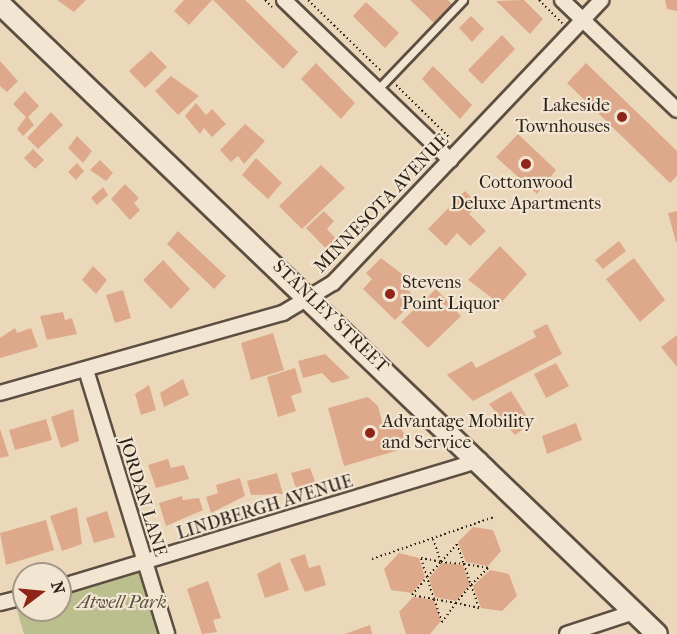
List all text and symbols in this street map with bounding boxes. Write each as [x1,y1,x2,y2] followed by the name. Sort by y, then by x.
[516,96,610,138] place label: Lakeside Townhouses
[615,110,629,124] marker: Lakeside Townhouses
[310,130,454,278] street label: MINNESOTA AVENUE
[519,157,533,171] marker: Cottonwood Deluxe Apartments
[451,173,601,216] place label: Cottonwood Deluxe Apartments
[268,256,392,378] street label: STANLEY STREET
[402,273,499,316] place label: Stevens Point Liquor
[383,287,397,301] marker: Stevens Point Liquor
[382,412,534,454] place label: Advantage Mobility and Service
[363,426,377,440] marker: Advantage Mobility and Service
[114,435,170,559] street label: JORDAN LANE
[174,471,356,545] street label: LINDBERGH AVENUE
[12,562,72,622] north arrow
[47,579,69,596] text: N
[77,592,167,614] park label: Atwell Park

